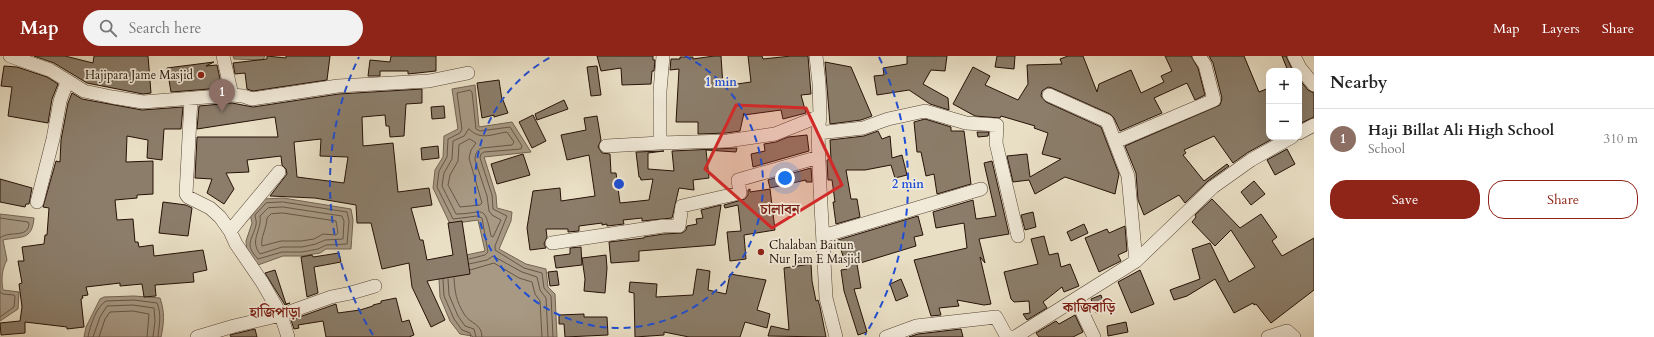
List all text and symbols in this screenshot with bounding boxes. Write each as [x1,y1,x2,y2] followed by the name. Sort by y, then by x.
[83,10,363,46] search box
[20,15,59,41] text: Map
[97,17,119,39] icon: search
[129,18,201,38] text: Search here
[1493,19,1520,38] text: Map
[1542,19,1580,38] text: Layers
[1602,19,1634,38] text: Share
[85,67,194,83] place label: Hajipara Jame Masjid
[1266,68,1302,140] map controls
[1266,68,1302,104] button: +
[196,70,206,80] marker: Hajipara Jame Masjid
[1330,71,1387,94] text: Nearby
[705,74,737,90] text: 1 min
[209,79,235,112] pin: 1
[1266,104,1302,140] button: −
[1368,120,1554,140] text: Haji Billat Ali High School
[1340,130,1346,148] text: 1
[1604,130,1638,148] text: 310 m
[1368,140,1405,158] text: School
[775,168,795,188] your location
[892,176,924,192] text: 2 min
[612,177,626,191] centre of rings
[1330,180,1480,219] button: Save
[1488,180,1638,219] button: Share
[759,200,801,219] district label: চালাবন
[769,237,861,267] place label: Chalaban Baitun Nur Jam E Masjid
[756,247,766,257] marker: Chalaban Baitun Nur Jam E Masjid
[1062,298,1116,317] district label: কাজিবাড়ি
[248,303,301,322] district label: হাজিপাড়া

